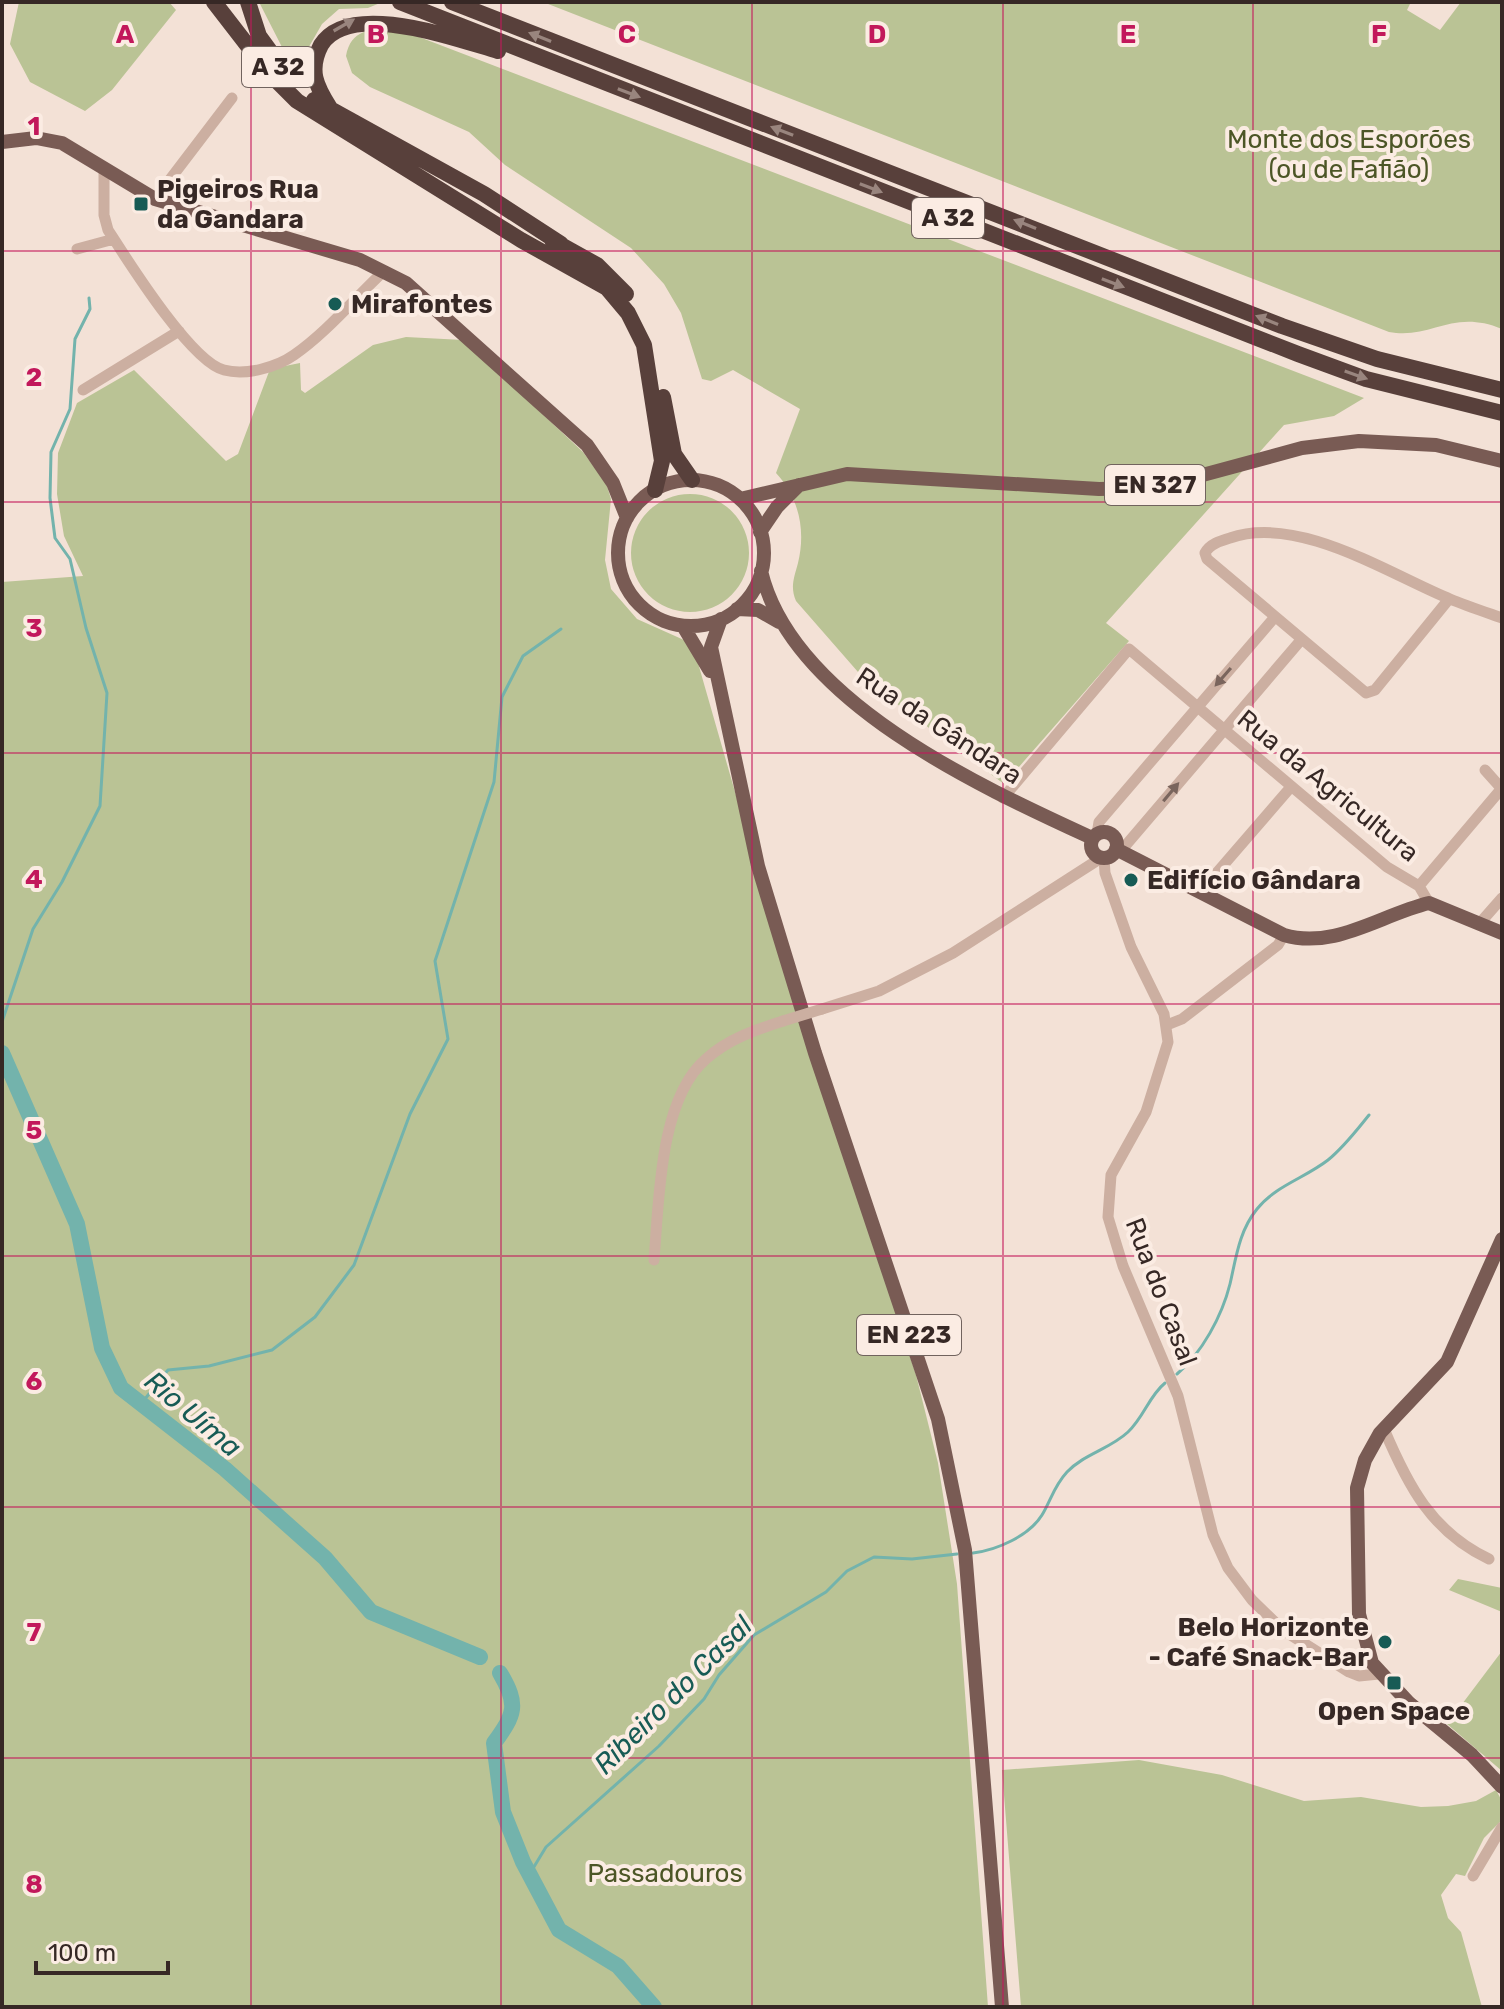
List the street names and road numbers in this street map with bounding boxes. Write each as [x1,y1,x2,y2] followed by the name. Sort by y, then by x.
[242,47,314,87] road number: A 32
[912,198,984,238] road number: A 32
[1105,465,1205,505] road number: EN 327
[850,661,1028,791] street label: Rua da Gândara
[1231,703,1425,869] street label: Rua da Agricultura
[1119,1214,1203,1370] street label: Rua do Casal
[857,1315,961,1355] road number: EN 223

